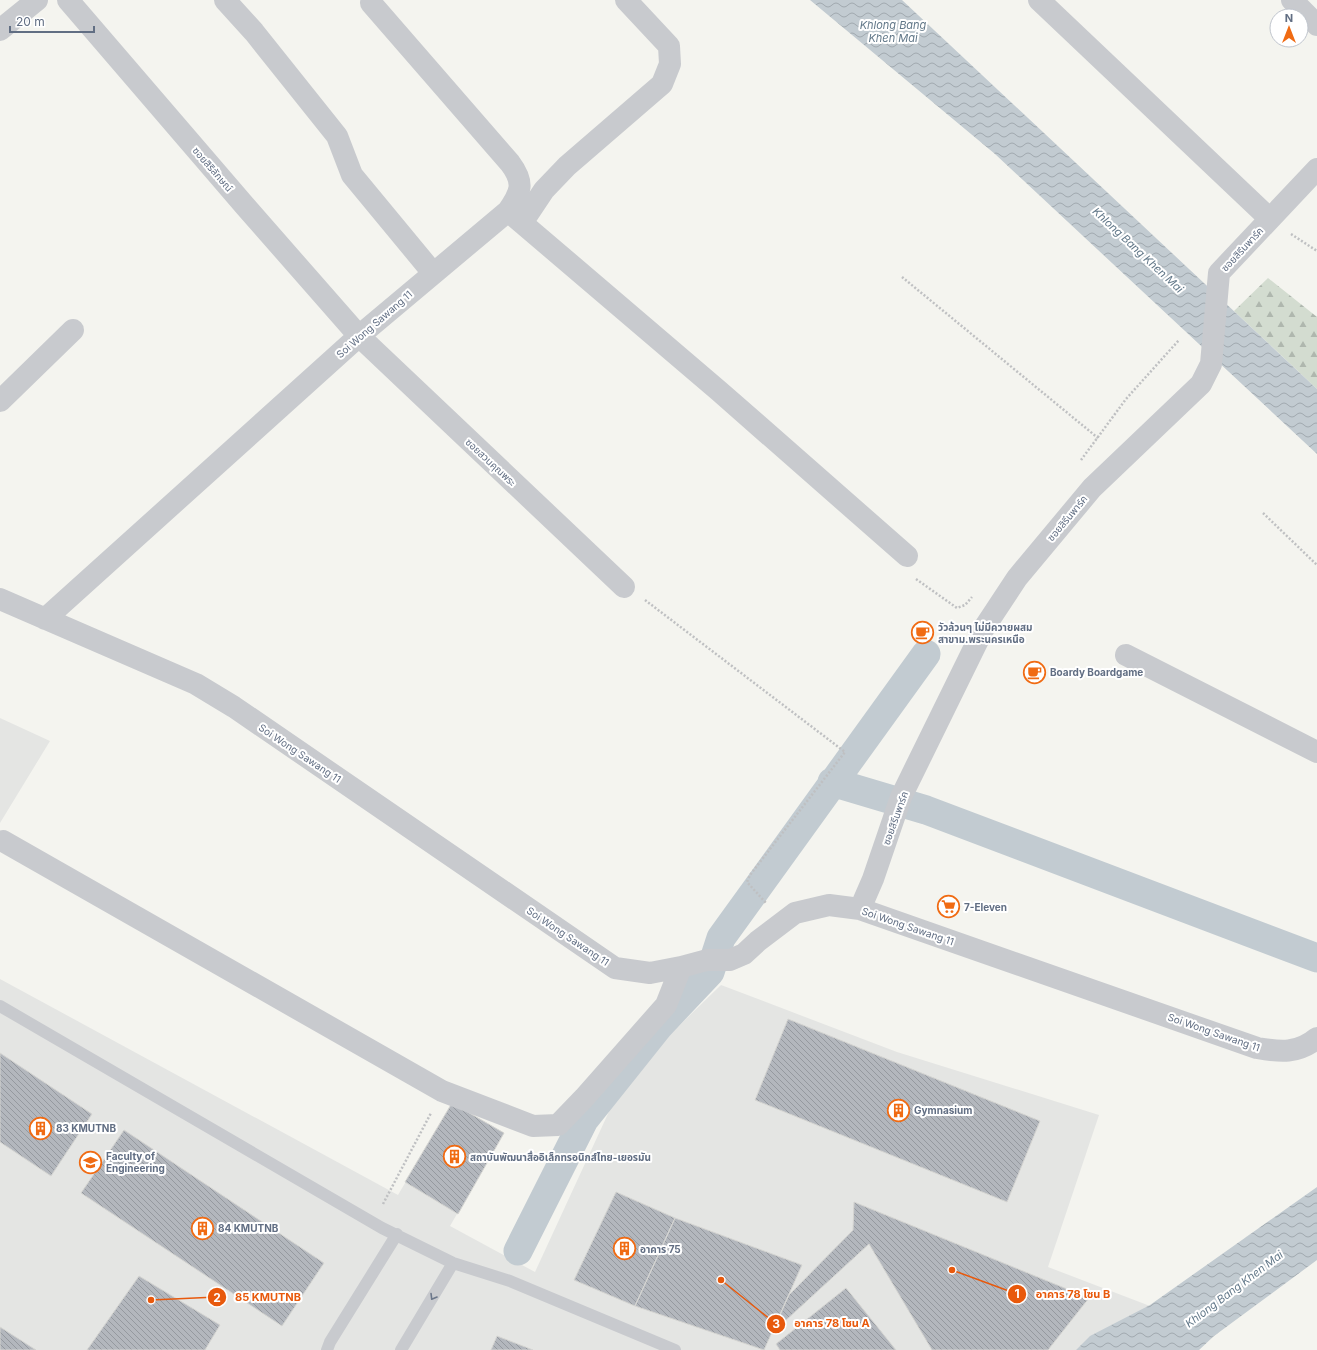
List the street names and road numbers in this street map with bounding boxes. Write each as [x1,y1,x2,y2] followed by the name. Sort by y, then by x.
[190,144,236,194] street label: ซอยสิริลักษณ์
[1219,224,1265,274] street label: ซอยสิรีนพาร์ค
[334,288,414,360] street label: Soi Wong Sawang 11
[463,436,519,489] street label: ซอยสวนคุณพระ
[1044,493,1090,543] street label: ซอยสิรีนพาร์ค
[257,721,343,785] street label: Soi Wong Sawang 11
[880,790,910,846] street label: ซอยสิรีนพาร์ค
[525,904,611,968] street label: Soi Wong Sawang 11
[860,905,956,947] street label: Soi Wong Sawang 11
[1166,1011,1262,1053] street label: Soi Wong Sawang 11

